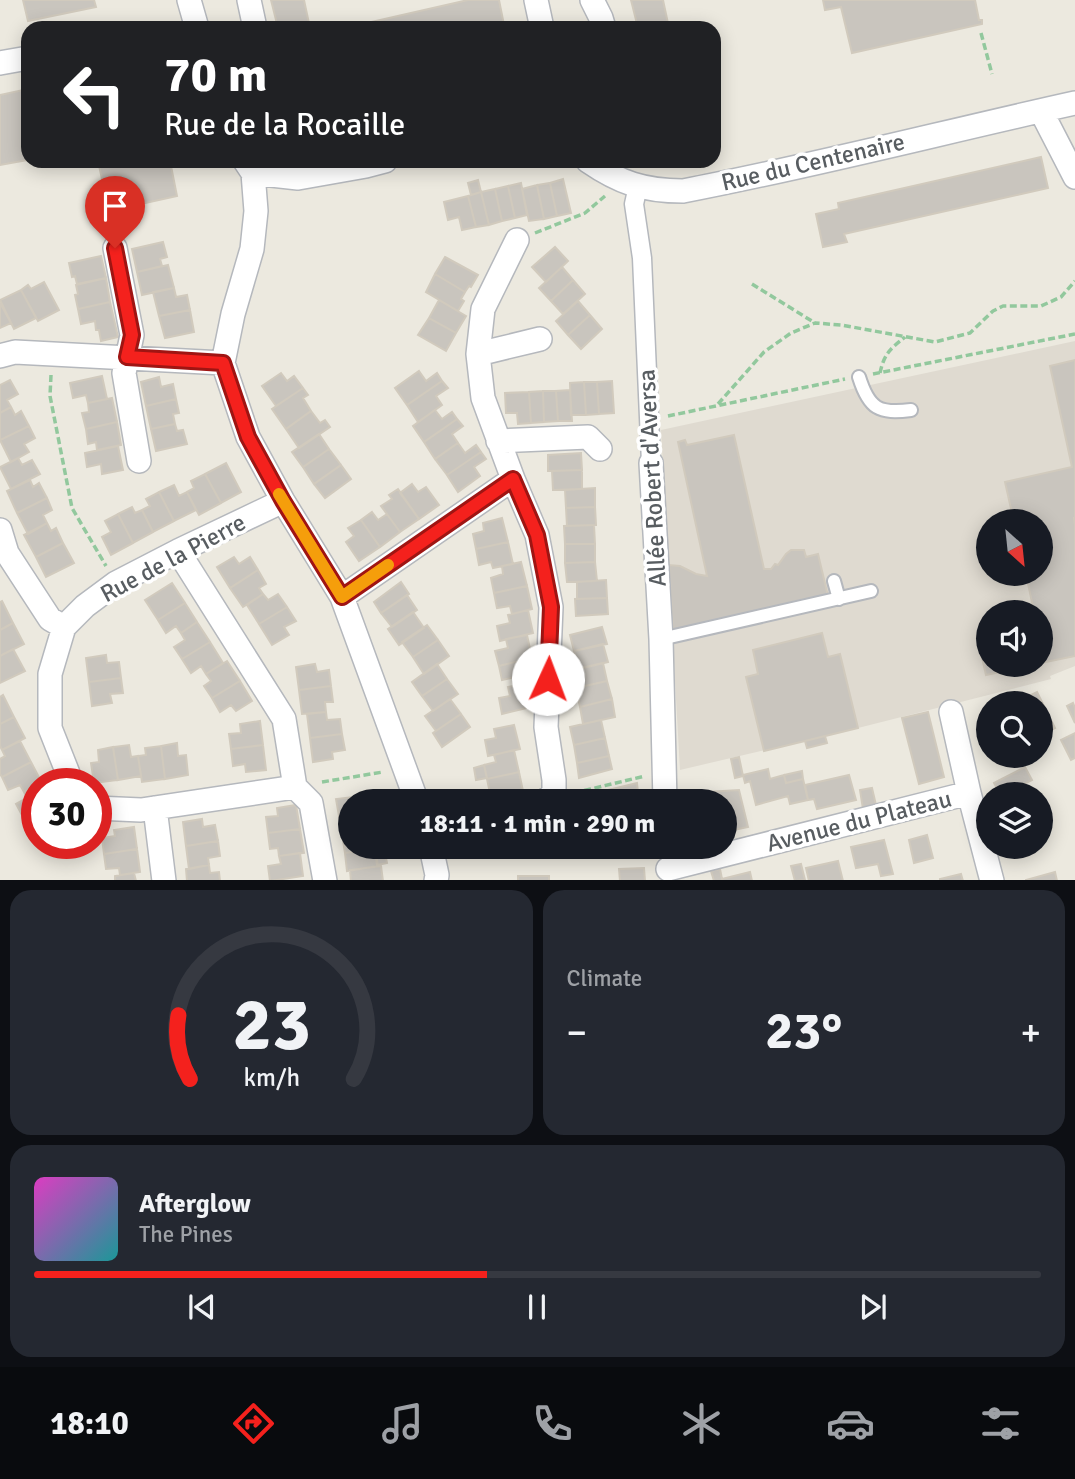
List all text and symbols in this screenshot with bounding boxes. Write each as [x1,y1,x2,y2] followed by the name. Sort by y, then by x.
[164,45,267,105] text: 70 m
[49,49,140,140] icon: left
[164,105,405,144] text: Rue de la Rocaille
[718,126,908,198] street label: Rue du Centenaire
[85,176,145,248] pin
[96,187,134,225] icon: arrive
[631,369,673,587] street label: Allée Robert d'Aversa
[95,507,251,609] street label: Rue de la Pierre
[976,509,1054,586] north arrow
[976,509,1053,859] map controls
[976,600,1053,677] button: sound
[511,642,585,716] position arrow
[976,691,1053,768] button: search
[21,768,112,859] speed limit sign: 30
[976,782,1053,859] button: layers
[763,784,955,858] street label: Avenue du Plateau
[420,808,655,840] text: 18:11 · 1 min · 290 m
[567,964,642,993] text: Climate
[232,981,311,1070] text: 23
[765,999,842,1063] text: 23°
[567,1009,587,1056] text: −
[1020,1009,1041,1056] text: +
[243,1061,300,1092] text: km/h
[139,1188,251,1220] text: Afterglow
[139,1220,233,1249] text: The Pines
[183,1288,221,1326] icon: previous
[518,1288,556,1326] icon: pause
[854,1288,892,1326] icon: next
[229,1399,278,1448] icon: directions
[378,1399,427,1448] icon: music
[528,1399,577,1448] icon: phone
[677,1399,726,1448] icon: climate
[826,1399,875,1448] icon: car
[976,1399,1025,1448] icon: filters
[50,1404,129,1443] text: 18:10

